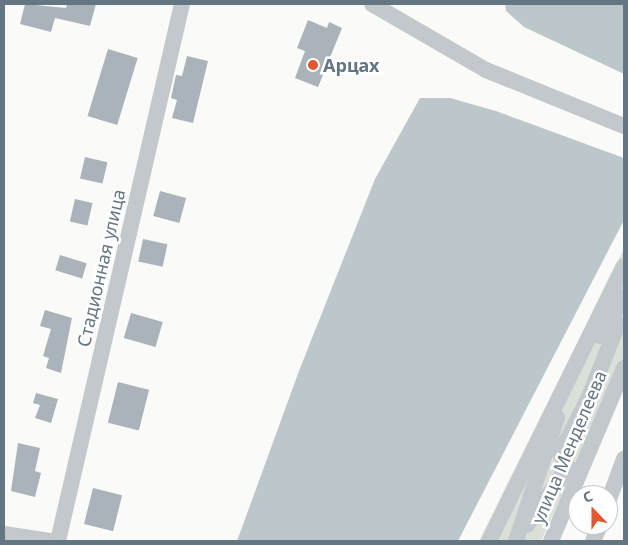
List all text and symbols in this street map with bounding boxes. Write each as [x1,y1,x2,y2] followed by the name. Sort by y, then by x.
[323,54,379,76] place label: Арцах
[307,59,319,71] marker: Арцах
[72,187,130,349] street label: Стадионная улица
[527,367,611,527] street label: улица Менделеева
[568,485,618,535] north arrow
[580,486,595,507] text: С

